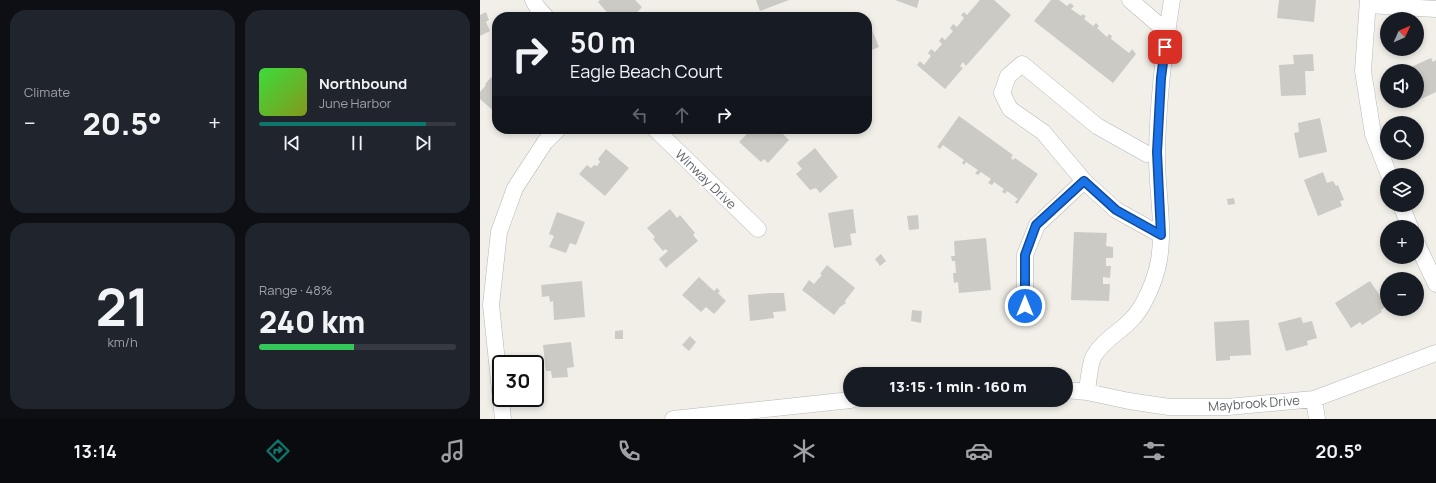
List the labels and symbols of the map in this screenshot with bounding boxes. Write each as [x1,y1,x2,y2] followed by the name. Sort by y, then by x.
[1380,12,1424,56] north arrow
[1148,30,1182,64] pin
[671,145,741,213] street label: Winway Drive
[1004,285,1046,327] position arrow
[492,355,544,407] speed limit sign: 30
[1208,391,1301,415] street label: Maybrook Drive

